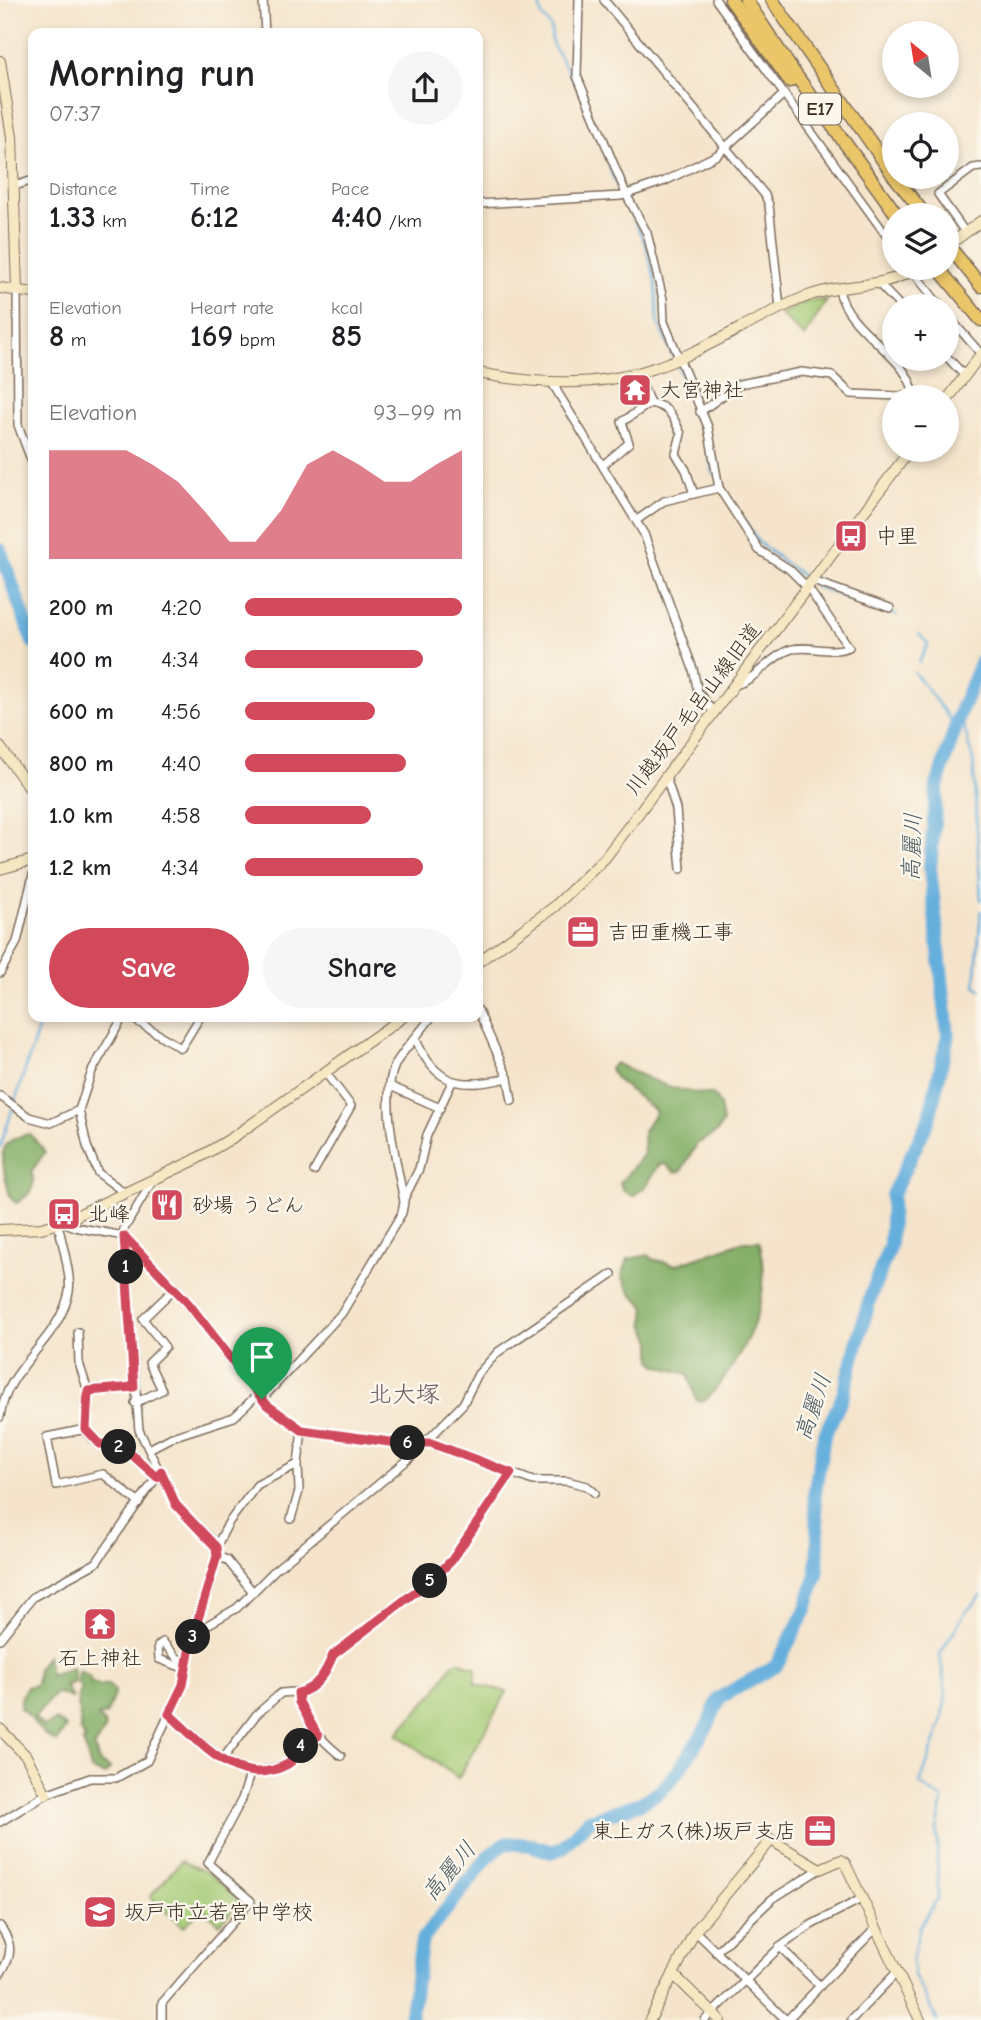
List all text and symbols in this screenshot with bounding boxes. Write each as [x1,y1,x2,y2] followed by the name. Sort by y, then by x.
[882,21,959,98] north arrow
[882,21,959,462] map controls
[388,51,462,125] button: share
[49,52,255,96] text: Morning run
[799,94,841,124] road number: E17
[49,100,101,127] text: 07:37
[882,112,959,189] button: locate
[49,178,117,200] text: Distance
[190,178,229,200] text: Time
[331,178,369,200] text: Pace
[49,200,96,235] text: 1.33
[190,200,239,235] text: 6:12
[331,200,383,235] text: 4:40
[882,203,959,280] button: layers
[96,210,127,232] text: km
[383,210,422,232] text: /km
[882,294,959,371] button: +
[49,297,122,319] text: Elevation
[190,297,274,319] text: Heart rate
[331,297,363,319] text: kcal
[49,319,64,354] text: 8
[190,319,233,354] text: 169
[331,319,362,354] text: 85
[64,329,86,351] text: m
[233,329,276,351] text: bpm
[616,371,654,409] temple icon: 大宮神社
[660,378,744,402] place label: 大宮神社
[882,385,959,462] button: −
[49,399,137,426] text: Elevation
[373,399,462,426] text: 93–99 m
[832,517,870,555] bus stop icon: 中里
[876,524,918,548] place label: 中里
[49,594,113,621] text: 200 m
[161,594,202,621] text: 4:20
[620,618,766,800] street label: 川越坂戸毛呂山線旧道
[49,646,113,673] text: 400 m
[161,646,199,673] text: 4:34
[49,698,114,725] text: 600 m
[161,698,201,725] text: 4:56
[49,750,114,777] text: 800 m
[161,750,201,777] text: 4:40
[49,802,113,829] text: 1.0 km
[161,802,201,829] text: 4:58
[897,812,927,882] water label: 高麗川
[49,854,111,881] text: 1.2 km
[161,854,199,881] text: 4:34
[564,913,602,951] office icon: 吉田重機工事
[608,920,734,944] place label: 吉田重機工事
[49,928,249,1008] button: Save
[263,928,462,1008] button: Share
[148,1186,186,1224] restaurant icon: 砂場 うどん
[192,1193,304,1217] place label: 砂場 うどん
[45,1195,83,1233] bus stop icon: 北峰
[88,1202,130,1226] place label: 北峰
[108,1250,144,1284] pin: 1
[122,1255,129,1277] text: 1
[232,1327,292,1399] pin
[243,1338,281,1376] icon: arrive
[789,1370,837,1444] water label: 高麗川
[368,1380,440,1408] district label: 北大塚
[390,1426,426,1460] pin: 6
[102,1430,136,1464] pin: 2
[403,1431,412,1453] text: 6
[114,1435,123,1457] text: 2
[412,1564,448,1598] pin: 5
[424,1569,435,1591] text: 5
[81,1605,119,1643] temple icon: 石上神社
[176,1620,210,1654] pin: 3
[188,1625,197,1647] text: 3
[58,1646,142,1670] place label: 石上神社
[284,1728,318,1764] pin: 4
[296,1734,305,1756] text: 4
[801,1812,839,1850] office icon: 東上ガス(株)坂戸支店
[592,1819,796,1843] place label: 東上ガス(株)坂戸支店
[416,1836,482,1906] water label: 高麗川
[81,1893,119,1931] school or university icon: 坂戸市立若宮中学校
[124,1900,313,1924] place label: 坂戸市立若宮中学校

